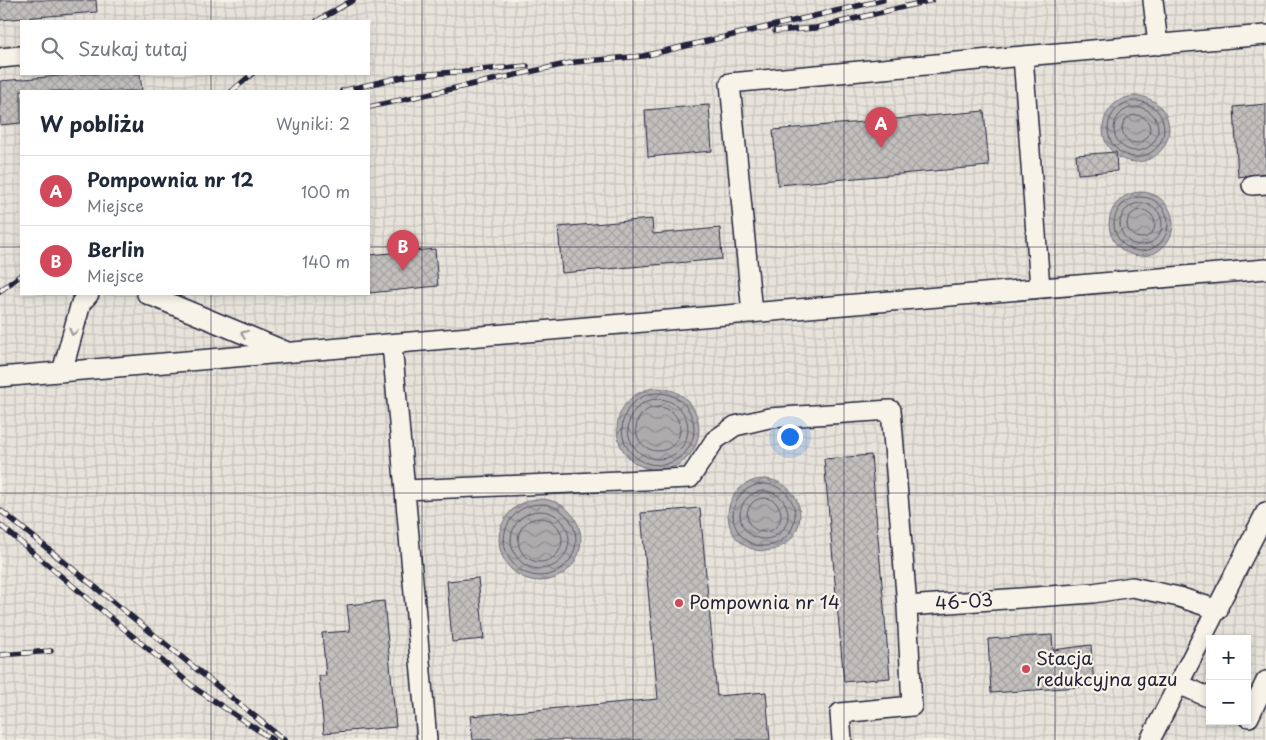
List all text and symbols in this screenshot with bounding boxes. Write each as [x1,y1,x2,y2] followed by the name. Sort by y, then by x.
[20,20,370,75] search box
[38,34,66,62] icon: search
[78,34,188,62] text: Szukaj tutaj
[40,107,145,139] text: W pobliżu
[865,107,897,148] pin: A
[276,111,350,135] text: Wyniki: 2
[87,165,254,193] text: Pompownia nr 12
[50,179,62,203] text: A
[301,179,350,203] text: 100 m
[87,193,144,217] text: Miejsce
[387,230,419,271] pin: B
[87,235,145,263] text: Berlin
[51,249,61,273] text: B
[302,249,350,273] text: 140 m
[87,263,144,287] text: Miejsce
[68,327,79,336] one-way arrow
[240,329,249,340] one-way arrow
[777,424,803,450] your location
[934,585,994,616] street label: 46-03
[689,588,840,615] place label: Pompownia nr 14
[673,597,685,609] marker: Pompownia nr 14
[1206,635,1251,725] map controls
[1206,635,1251,680] button: +
[1036,644,1178,692] place label: Stacja redukcyjna gazu
[1020,663,1032,675] marker: Stacja redukcyjna gazu
[1206,680,1251,725] button: −

